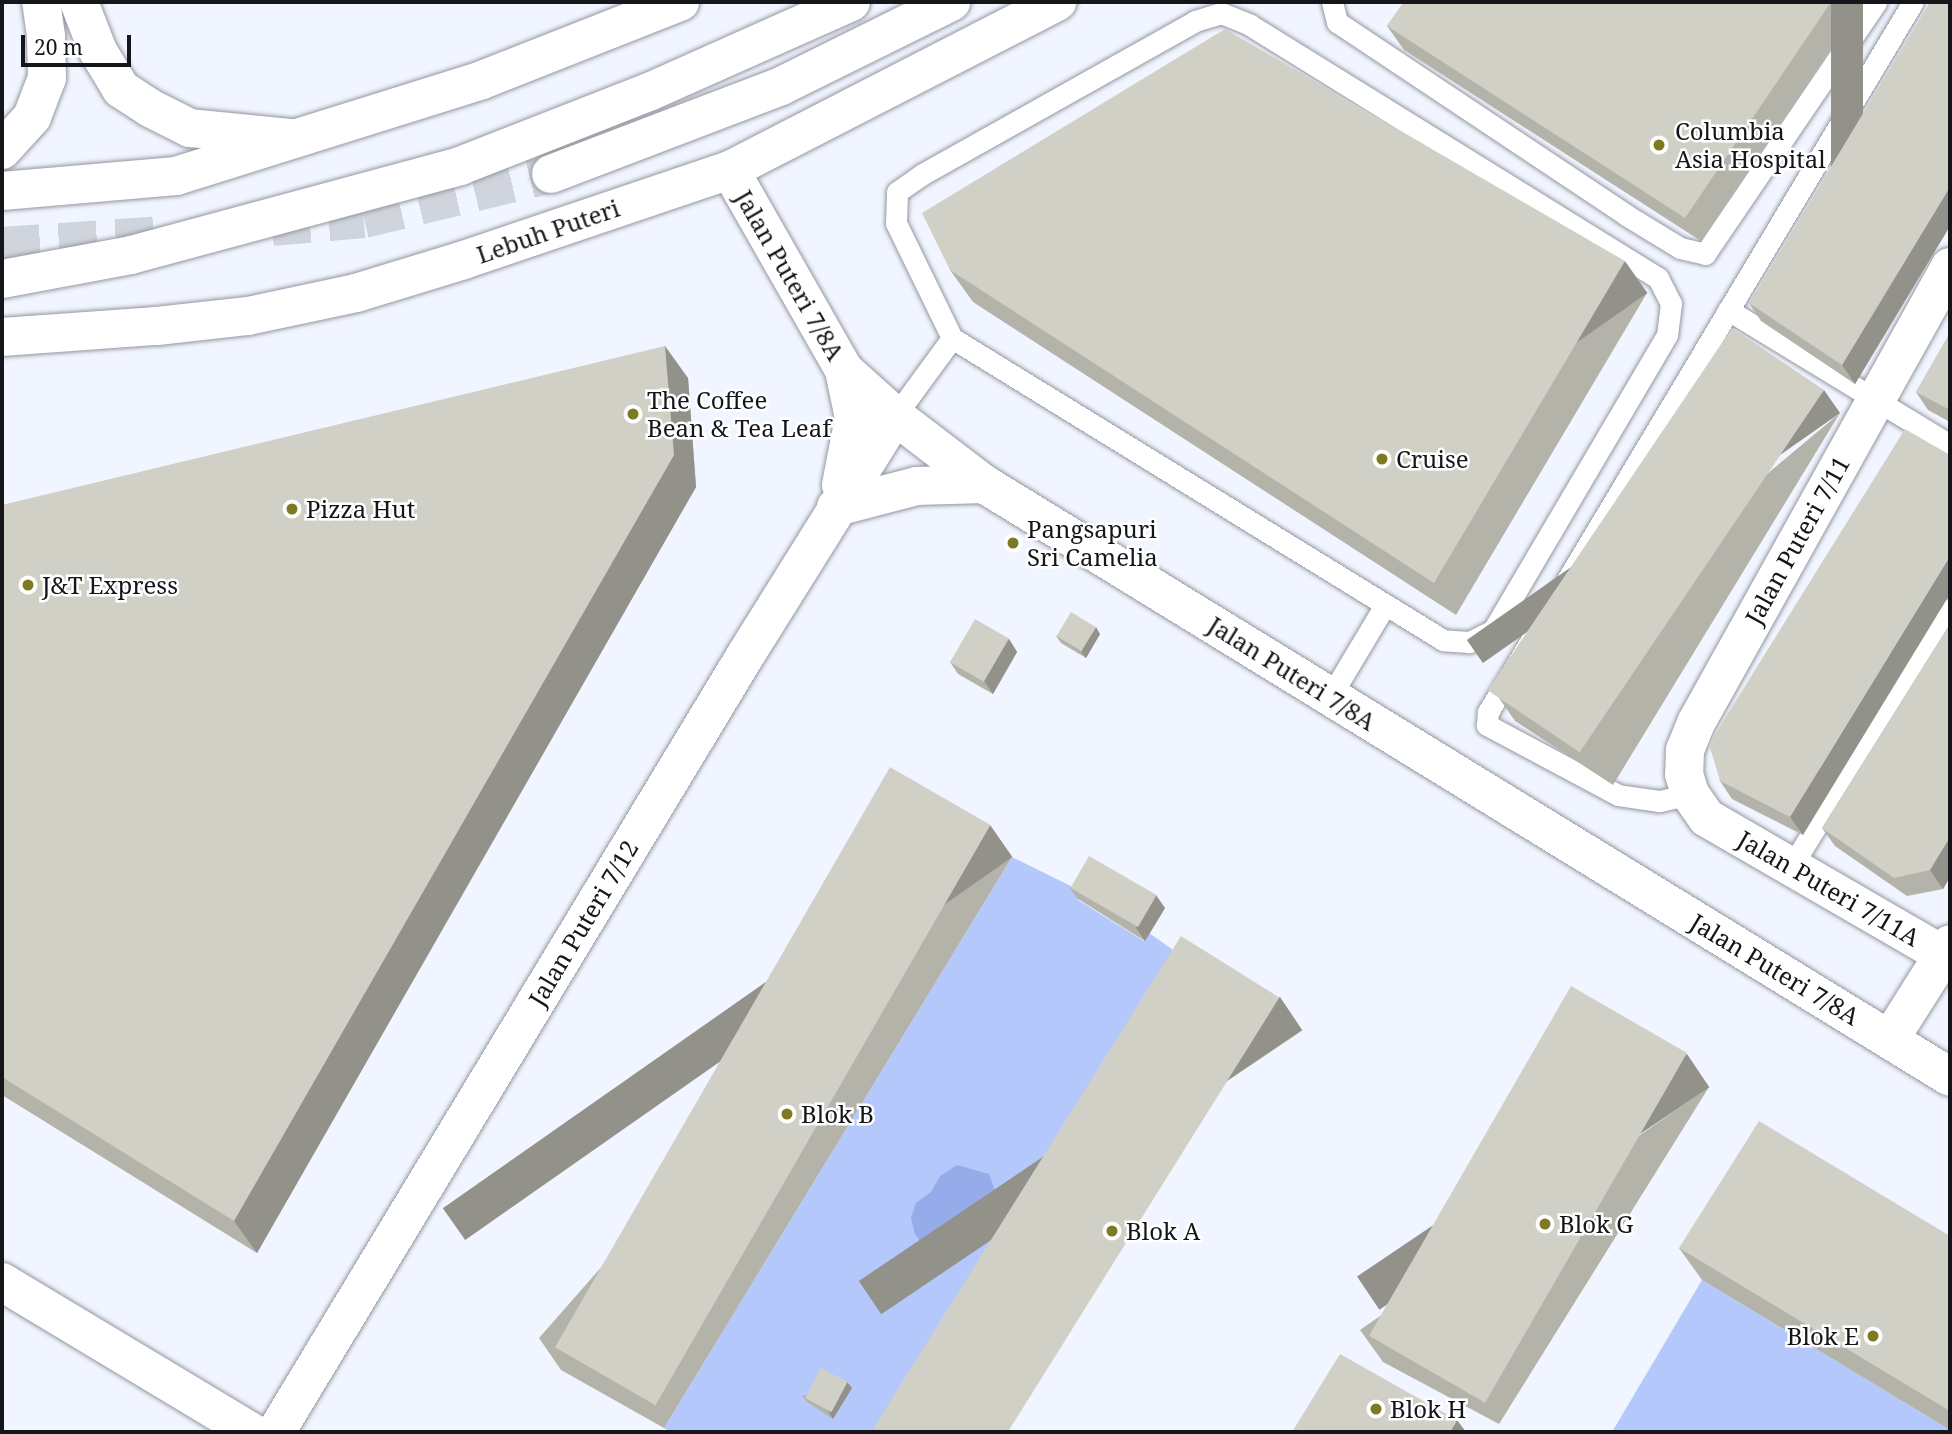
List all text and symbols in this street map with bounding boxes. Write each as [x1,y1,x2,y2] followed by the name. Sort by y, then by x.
[24,21,135,65] scale bar
[34,33,83,61] text: 20 m
[1675,117,1826,173] place label: Columbia Asia Hospital
[1649,135,1669,155] marker: Columbia Asia Hospital
[730,185,850,365] street label: Jalan Puteri 7/8A
[473,193,623,269] street label: Lebuh Puteri
[647,386,831,442] place label: The Coffee Bean & Tea Leaf
[625,406,641,422] marker: The Coffee Bean & Tea Leaf
[1396,445,1469,473] place label: Cruise
[1374,451,1390,467] marker: Cruise
[1739,451,1855,629] street label: Jalan Puteri 7/11
[306,495,415,523] place label: Pizza Hut
[284,501,300,517] marker: Pizza Hut
[1027,515,1158,571] place label: Pangsapuri Sri Camelia
[1005,535,1021,551] marker: Pangsapuri Sri Camelia
[42,571,178,599] place label: J&T Express
[20,577,36,593] marker: J&T Express
[1203,610,1381,736] street label: Jalan Puteri 7/8A
[1733,824,1925,952] street label: Jalan Puteri 7/11A
[522,835,644,1011] street label: Jalan Puteri 7/12
[1685,907,1865,1031] street label: Jalan Puteri 7/8A
[801,1100,874,1128] place label: Blok B
[779,1106,795,1122] marker: Blok B
[1559,1210,1633,1238] place label: Blok G
[1537,1216,1553,1232] marker: Blok G
[1126,1217,1200,1245] place label: Blok A
[1104,1223,1120,1239] marker: Blok A
[1787,1322,1859,1350] place label: Blok E
[1865,1328,1881,1344] marker: Blok E
[1390,1395,1466,1423] place label: Blok H
[1368,1401,1384,1417] marker: Blok H

